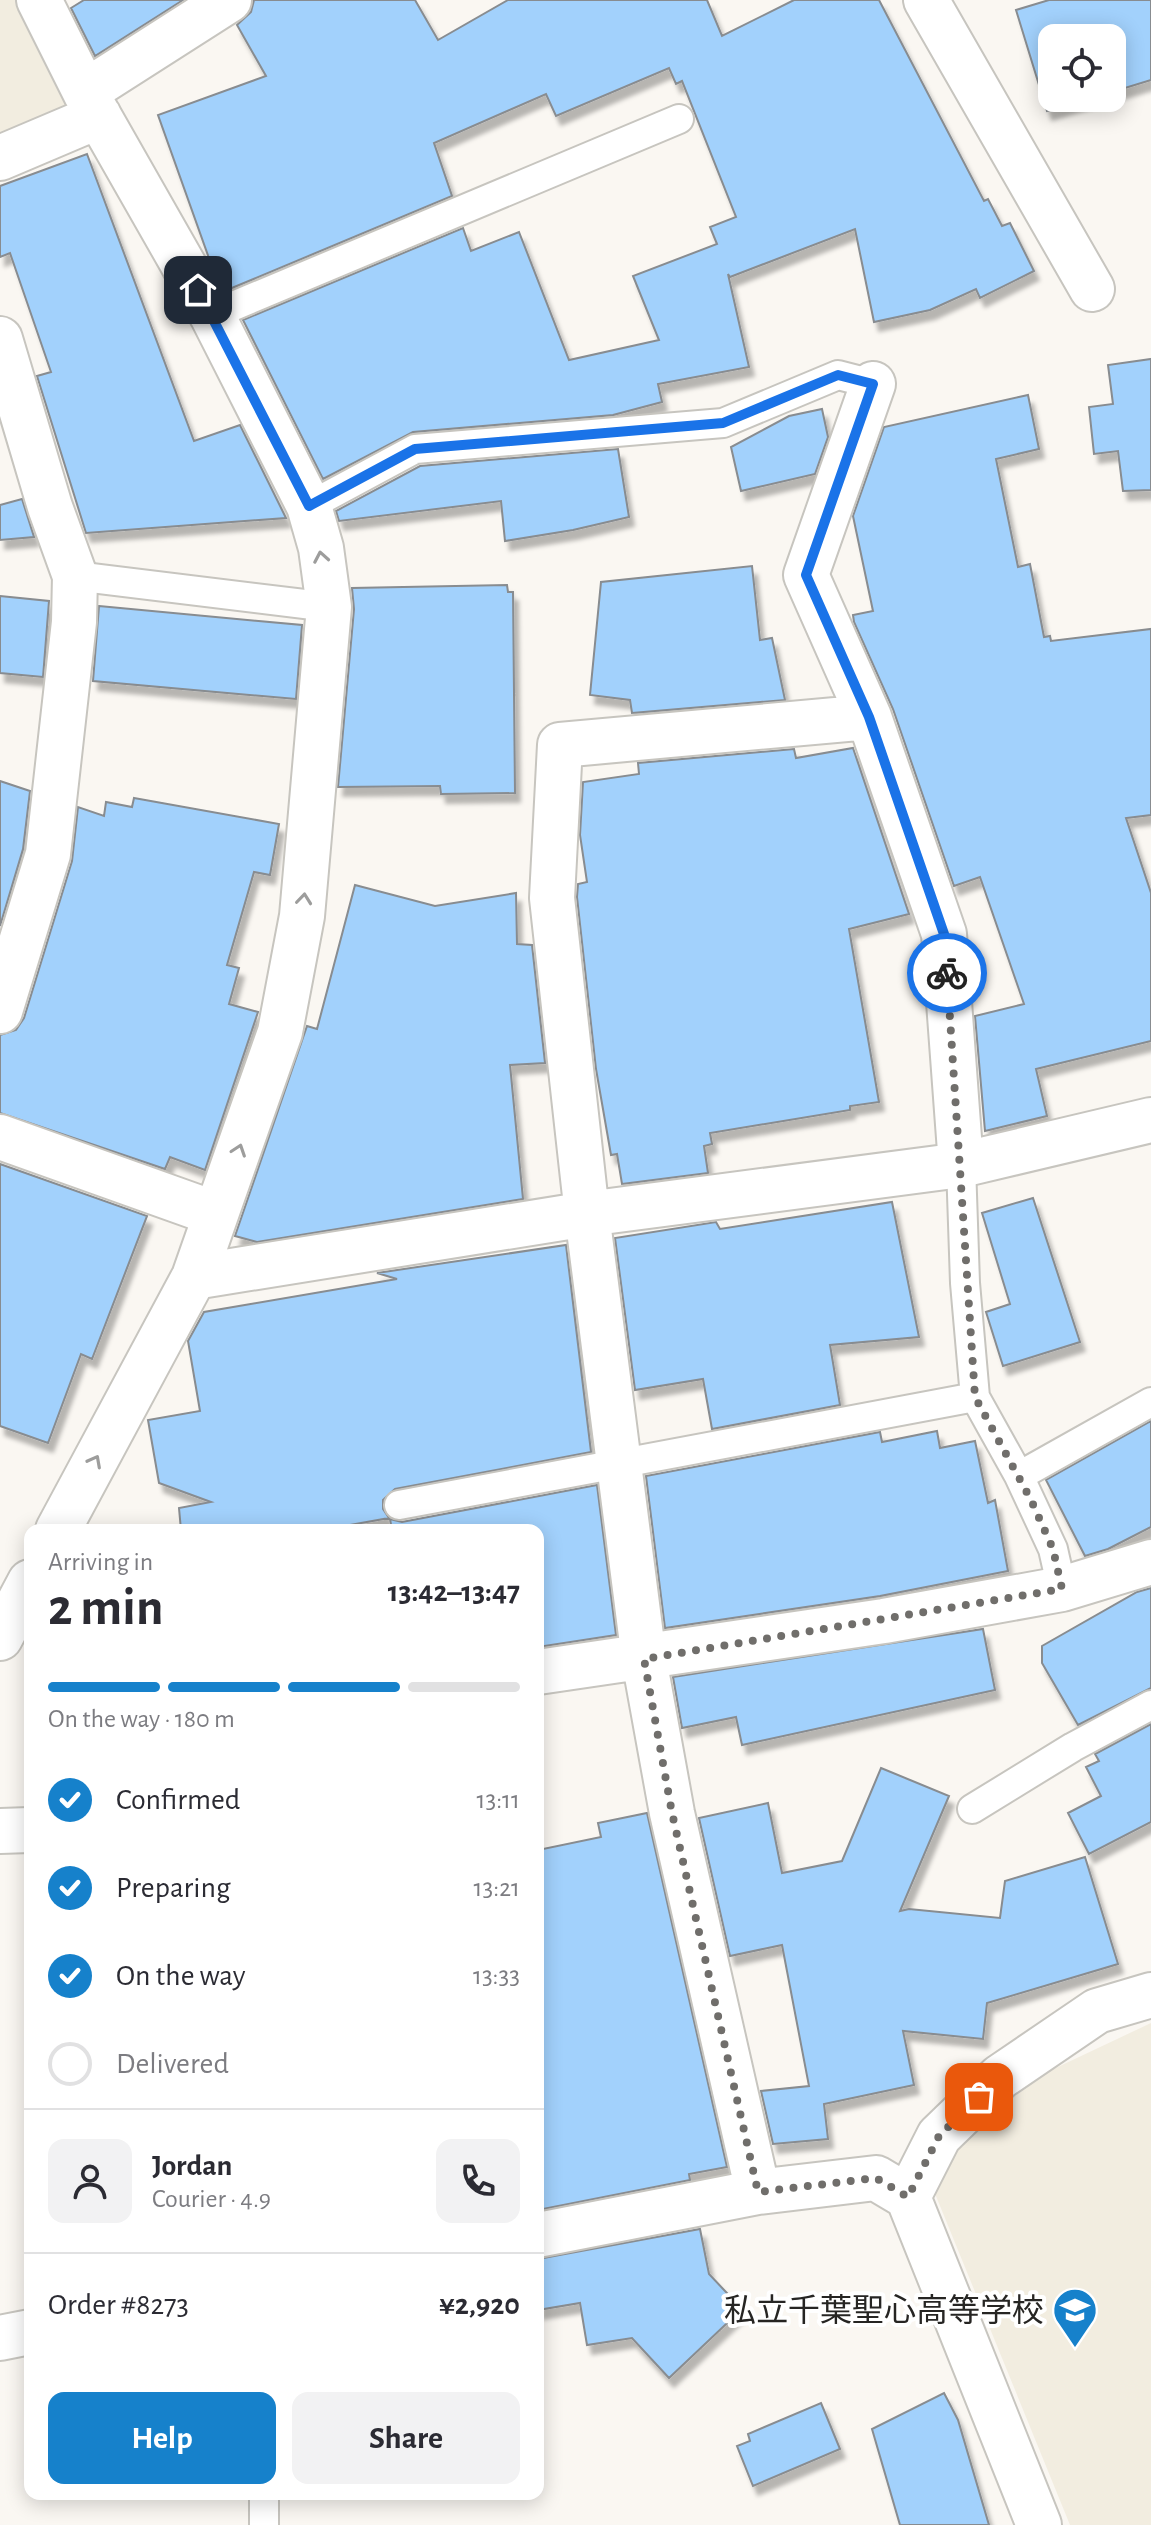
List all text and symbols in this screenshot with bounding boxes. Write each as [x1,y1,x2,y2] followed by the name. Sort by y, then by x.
[1038,24,1126,112] map controls
[1038,24,1126,112] button: locate
[164,256,232,324] pin
[176,268,220,312] icon: home
[314,550,331,563] one-way arrow
[295,892,312,905] one-way arrow
[907,933,987,1013] courier
[925,951,969,995] icon: bike
[229,1144,246,1158] one-way arrow
[85,1456,101,1470] one-way arrow
[48,1549,153,1575] text: Arriving in
[388,1577,520,1607] text: 13:42–13:47
[48,1582,163,1634] text: 2 min
[48,1706,235,1732] text: On the way · 180 m
[48,1778,92,1822] icon: check
[116,1785,240,1815] text: Confirmed
[477,1787,520,1813] text: 13:11
[48,1866,92,1910] icon: check
[116,1873,231,1903] text: Preparing
[474,1875,520,1901] text: 13:21
[48,1954,92,1998] icon: check
[116,1961,245,1991] text: On the way
[473,1963,520,1989] text: 13:33
[116,2049,229,2079] text: Delivered
[945,2063,1013,2131] pin
[957,2075,1001,2119] icon: bag
[48,2139,132,2223] button: person
[436,2139,520,2223] button: phone
[152,2151,232,2181] text: Jordan
[152,2186,271,2212] text: Courier · 4.9
[1051,2286,1099,2349] school or university icon: 私立千葉聖心高等学校
[48,2290,189,2320] text: Order #8273
[439,2290,520,2320] text: ¥2,920
[724,2293,1044,2327] place label: 私立千葉聖心高等学校
[48,2392,276,2484] button: Help
[292,2392,520,2484] button: Share

